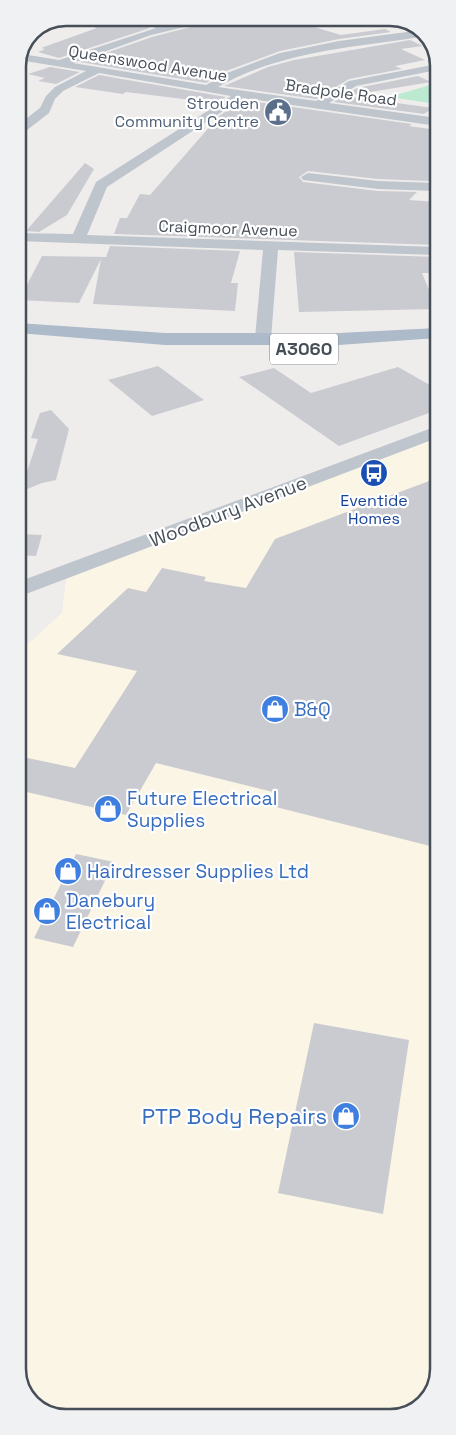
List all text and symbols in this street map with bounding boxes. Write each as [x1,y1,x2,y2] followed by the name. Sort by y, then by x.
[67,41,229,86] street label: Queenswood Avenue
[284,74,398,111] street label: Bradpole Road
[115,93,259,132] place label: Strouden Community Centre
[263,97,293,127] public building icon: Strouden Community Centre
[158,216,298,241] street label: Craigmoor Avenue
[270,334,338,364] road number: A3060
[359,458,389,488] bus stop icon: Eventide Homes
[146,470,310,553] street label: Woodbury Avenue
[340,490,408,529] place label: Eventide Homes
[260,694,290,724] shop icon: B&Q
[294,697,331,722] place label: B&Q
[127,786,277,833] place label: Future Electrical Supplies
[93,794,123,824] shop icon: Future Electrical Supplies
[53,856,83,886] shop icon: Hairdresser Supplies Ltd
[87,859,309,884] place label: Hairdresser Supplies Ltd
[66,888,155,935] place label: Danebury Electrical
[32,896,62,926] shop icon: Danebury Electrical
[331,1101,361,1131] shop icon: PTP Body Repairs
[142,1102,327,1130] place label: PTP Body Repairs

